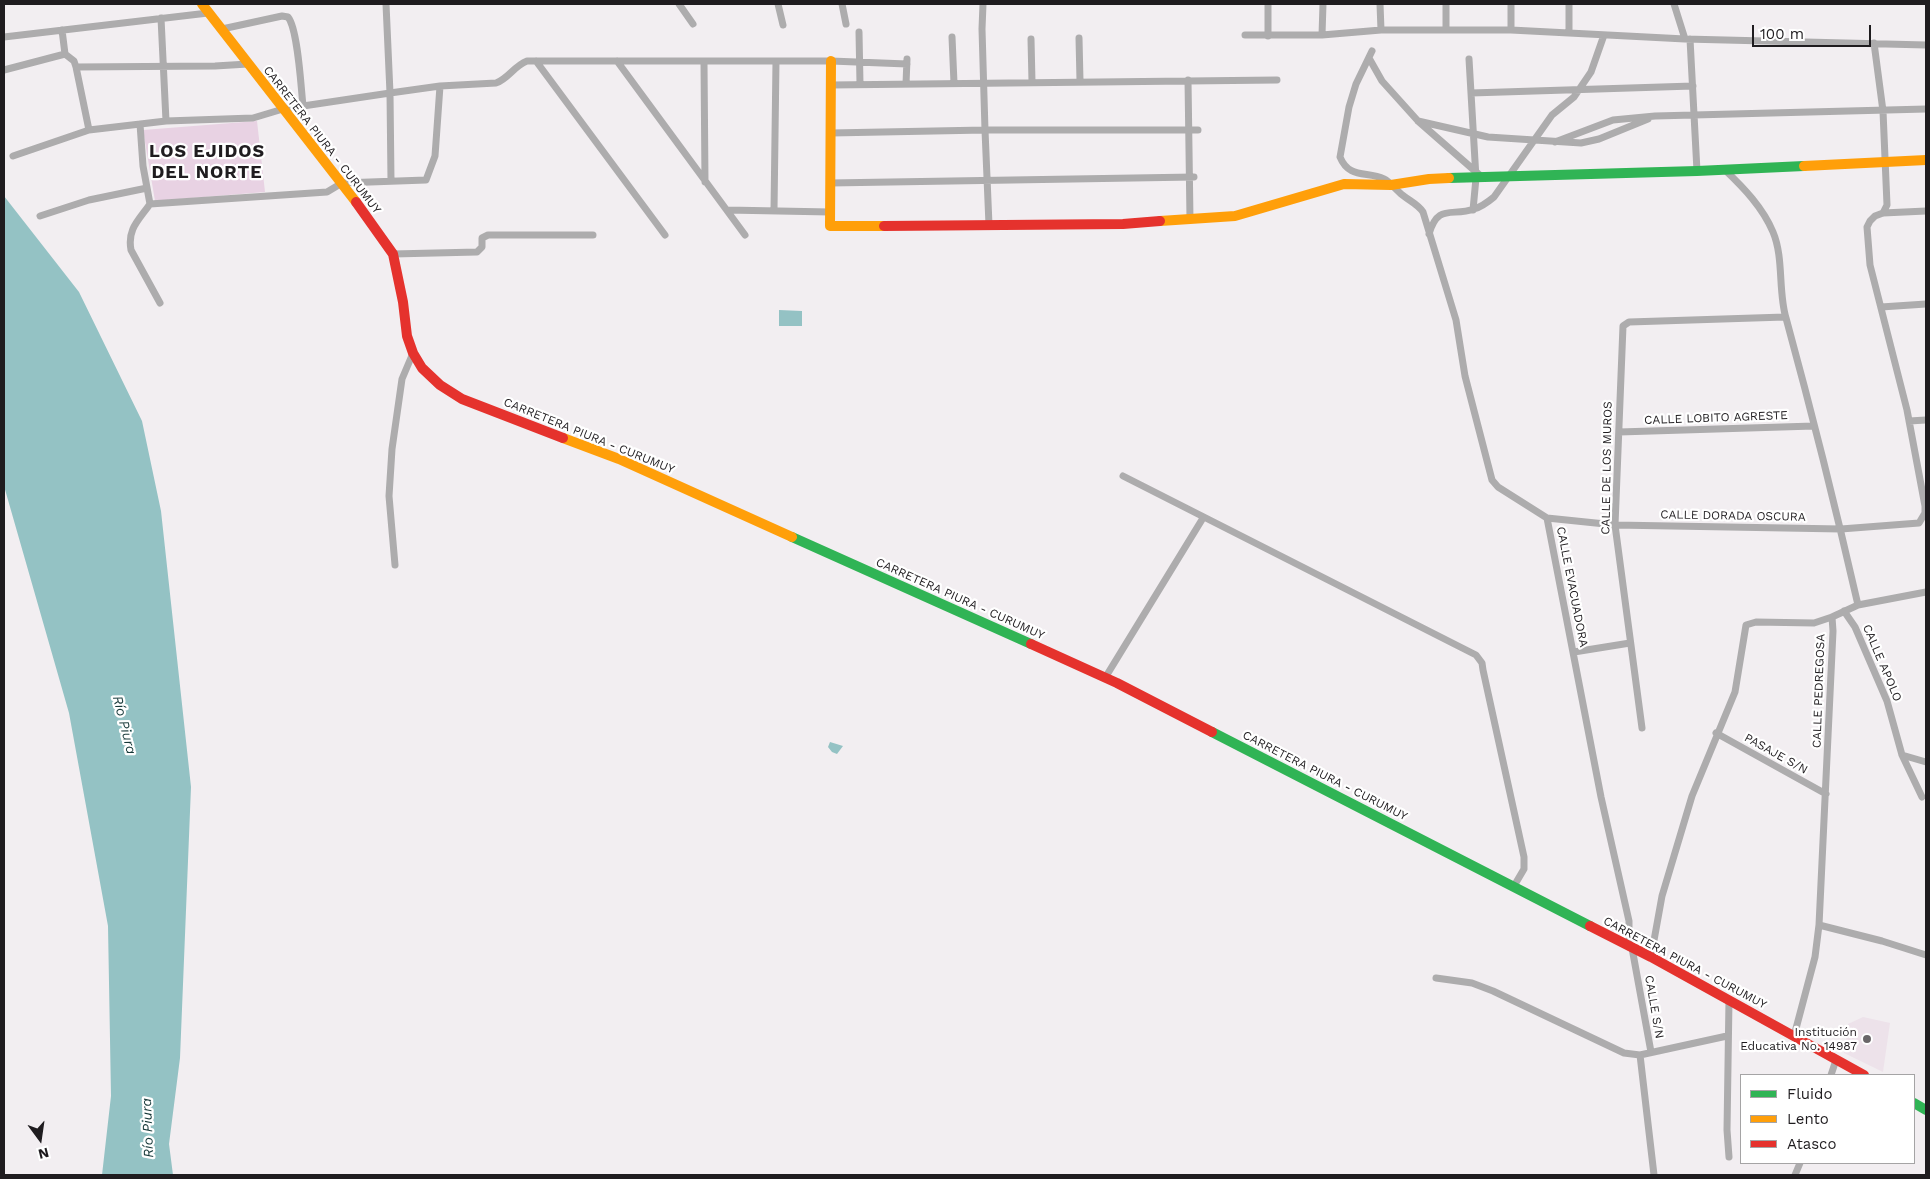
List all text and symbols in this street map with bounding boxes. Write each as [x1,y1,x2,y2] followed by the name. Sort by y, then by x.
[1755,15,1874,47] scale bar
[1760,25,1804,43] text: 100 m
[260,63,384,217] street label: CARRETERA PIURA - CURUMUY
[148,141,266,183] district label: LOS EJIDOS DEL NORTE
[501,395,677,477] street label: CARRETERA PIURA - CURUMUY
[1599,401,1615,535] street label: CALLE DE LOS MUROS
[1644,408,1788,428] street label: CALLE LOBITO AGRESTE
[1660,508,1806,524] street label: CALLE DORADA OSCURA
[1553,525,1591,649] street label: CALLE EVACUADORA
[873,555,1047,643] street label: CARRETERA PIURA - CURUMUY
[1859,622,1905,704] street label: CALLE APOLO
[1810,634,1828,748] street label: CALLE PEDREGOSA
[109,694,139,756] water label: Río Piura
[1240,728,1410,824] street label: CARRETERA PIURA - CURUMUY
[1742,731,1810,777] street label: PASAJE S/N
[1601,914,1769,1012] street label: CARRETERA PIURA - CURUMUY
[1641,974,1667,1040] street label: CALLE S/N
[1740,1025,1857,1053] place label: Institución Educativa No. 14987
[1861,1033,1873,1045] marker: Institución Educativa No. 14987
[1740,1074,1915,1164] legend
[1787,1085,1832,1103] text: Fluido
[139,1098,157,1158] water label: Río Piura
[1787,1110,1829,1128] text: Lento
[15,1114,65,1164] north arrow
[1787,1135,1836,1153] text: Atasco
[37,1145,51,1163] text: N

